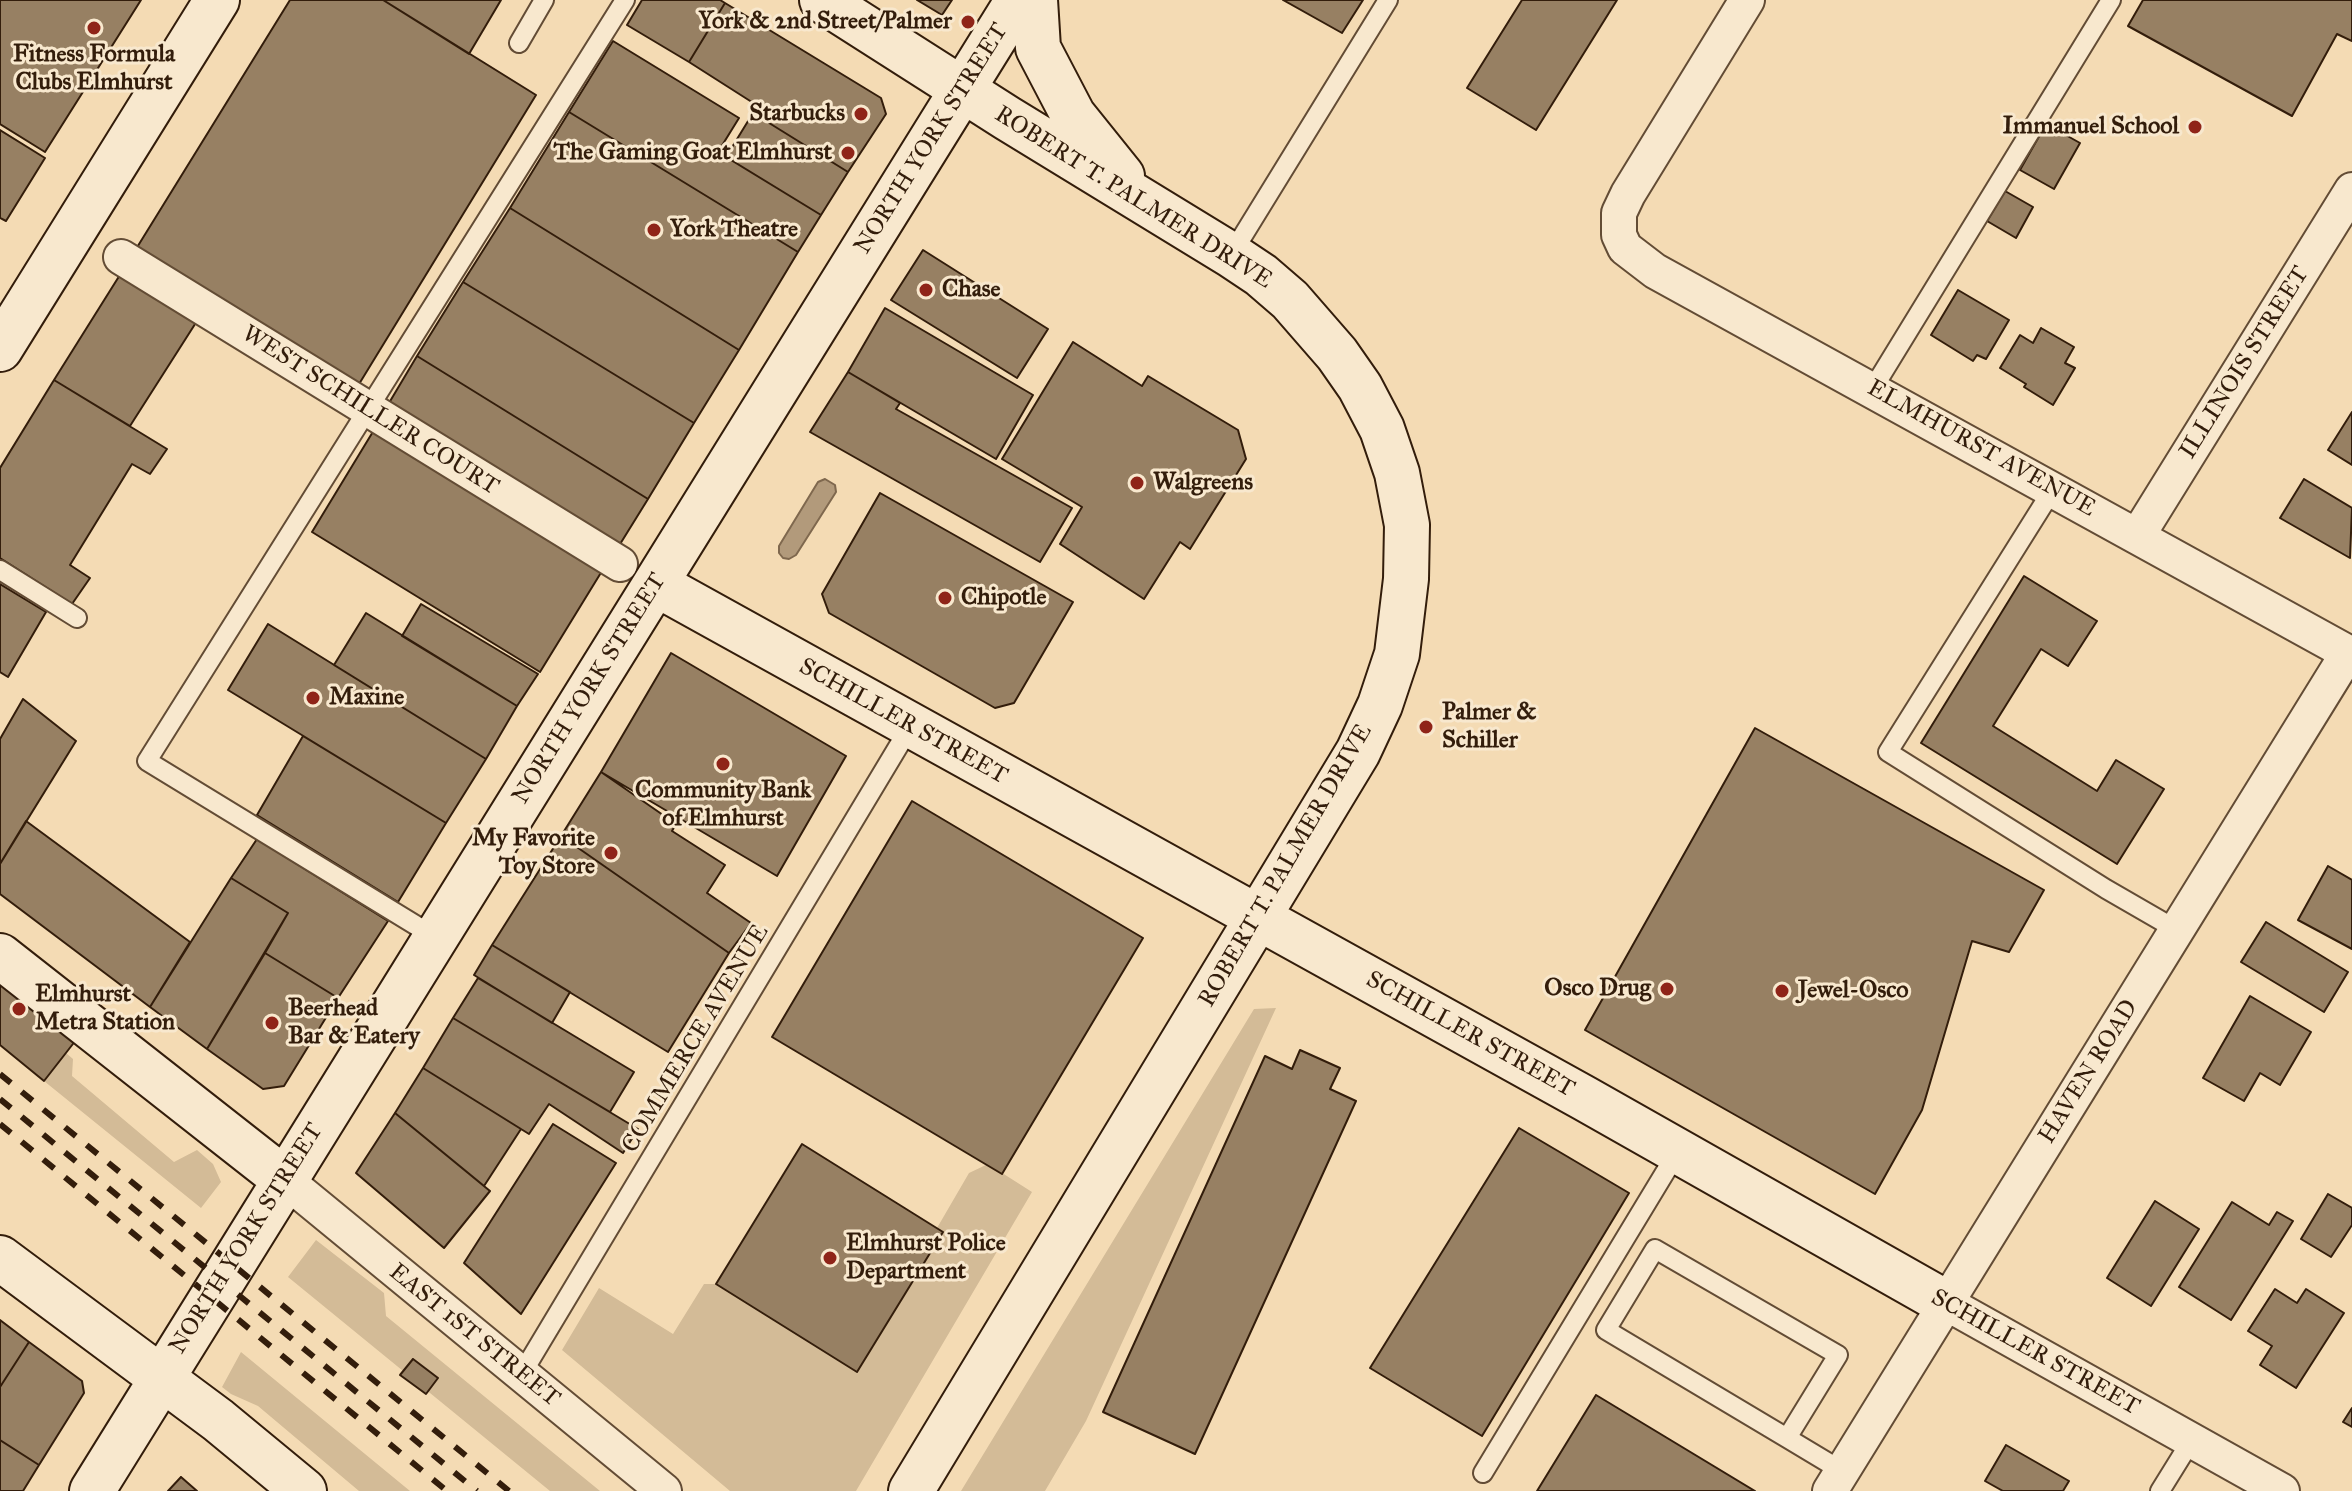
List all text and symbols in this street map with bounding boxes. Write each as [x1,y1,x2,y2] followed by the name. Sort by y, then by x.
[698,8,952,36] place label: York & 2nd Street/Palmer
[959,13,977,31] marker: York & 2nd Street/Palmer
[849,18,1015,260] street label: NORTH YORK STREET
[85,19,103,37] marker: Fitness Formula Clubs Elmhurst
[13,41,175,97] place label: Fitness Formula Clubs Elmhurst
[749,100,845,128] place label: Starbucks
[989,101,1277,295] street label: ROBERT T. PALMER DRIVE
[852,105,870,123] marker: Starbucks
[2003,113,2179,141] place label: Immanuel School
[2186,118,2204,136] marker: Immanuel School
[554,139,832,167] place label: The Gaming Goat Elmhurst
[839,144,857,162] marker: The Gaming Goat Elmhurst
[670,216,798,244] place label: York Theatre
[645,221,663,239] marker: York Theatre
[2174,261,2316,465] street label: ILLINOIS STREET
[942,276,1001,304] place label: Chase
[917,281,935,299] marker: Chase
[236,320,504,502] street label: WEST SCHILLER COURT
[1862,374,2100,524] street label: ELMHURST AVENUE
[1153,469,1253,497] place label: Walgreens
[1128,474,1146,492] marker: Walgreens
[507,568,673,810] street label: NORTH YORK STREET
[961,584,1046,612] place label: Chipotle
[936,589,954,607] marker: Chipotle
[794,653,1012,791] street label: SCHILLER STREET
[329,684,404,712] place label: Maxine
[304,689,322,707] marker: Maxine
[1442,699,1537,755] place label: Palmer & Schiller
[1417,718,1435,736] marker: Palmer & Schiller
[1193,719,1379,1013] street label: ROBERT T. PALMER DRIVE
[714,755,732,773] marker: Community Bank of Elmhurst
[635,777,811,833] place label: Community Bank of Elmhurst
[472,825,595,881] place label: My Favorite Toy Store
[602,844,620,862] marker: My Favorite Toy Store
[616,920,776,1158] street label: COMMERCE AVENUE
[1361,966,1579,1104] street label: SCHILLER STREET
[1544,975,1651,1003] place label: Osco Drug
[1798,977,1909,1005] place label: Jewel-Osco
[1658,980,1676,998] marker: Osco Drug
[35,981,175,1037] place label: Elmhurst Metra Station
[1773,982,1791,1000] marker: Jewel-Osco
[288,995,420,1051] place label: Beerhead Bar & Eatery
[2033,995,2145,1149] street label: HAVEN ROAD
[10,1000,28,1018] marker: Elmhurst Metra Station
[263,1014,281,1032] marker: Beerhead Bar & Eatery
[164,1118,330,1360] street label: NORTH YORK STREET
[846,1230,1006,1286] place label: Elmhurst Police Department
[821,1249,839,1267] marker: Elmhurst Police Department
[383,1258,565,1414] street label: EAST 1ST STREET
[1926,1284,2144,1422] street label: SCHILLER STREET

